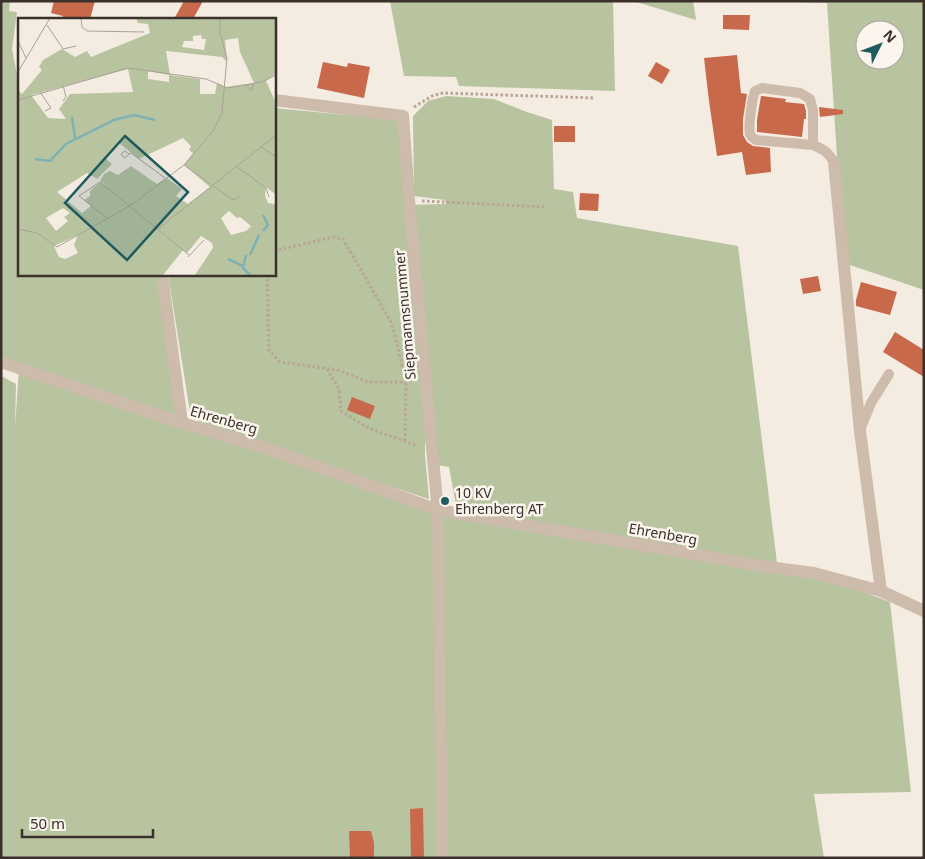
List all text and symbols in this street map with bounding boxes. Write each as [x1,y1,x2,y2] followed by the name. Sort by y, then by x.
[18,18,275,275] inset map
[855,20,905,70] north arrow
[879,25,901,47] text: N
[389,249,420,381] street label: Siepmannsnummer
[188,401,260,438] street label: Ehrenberg
[455,483,544,518] place label: 10 KV Ehrenberg AT
[439,495,451,507] marker: 10 KV Ehrenberg AT
[627,518,699,549] street label: Ehrenberg
[22,806,154,838] scale bar
[30,813,65,833] text: 50 m

